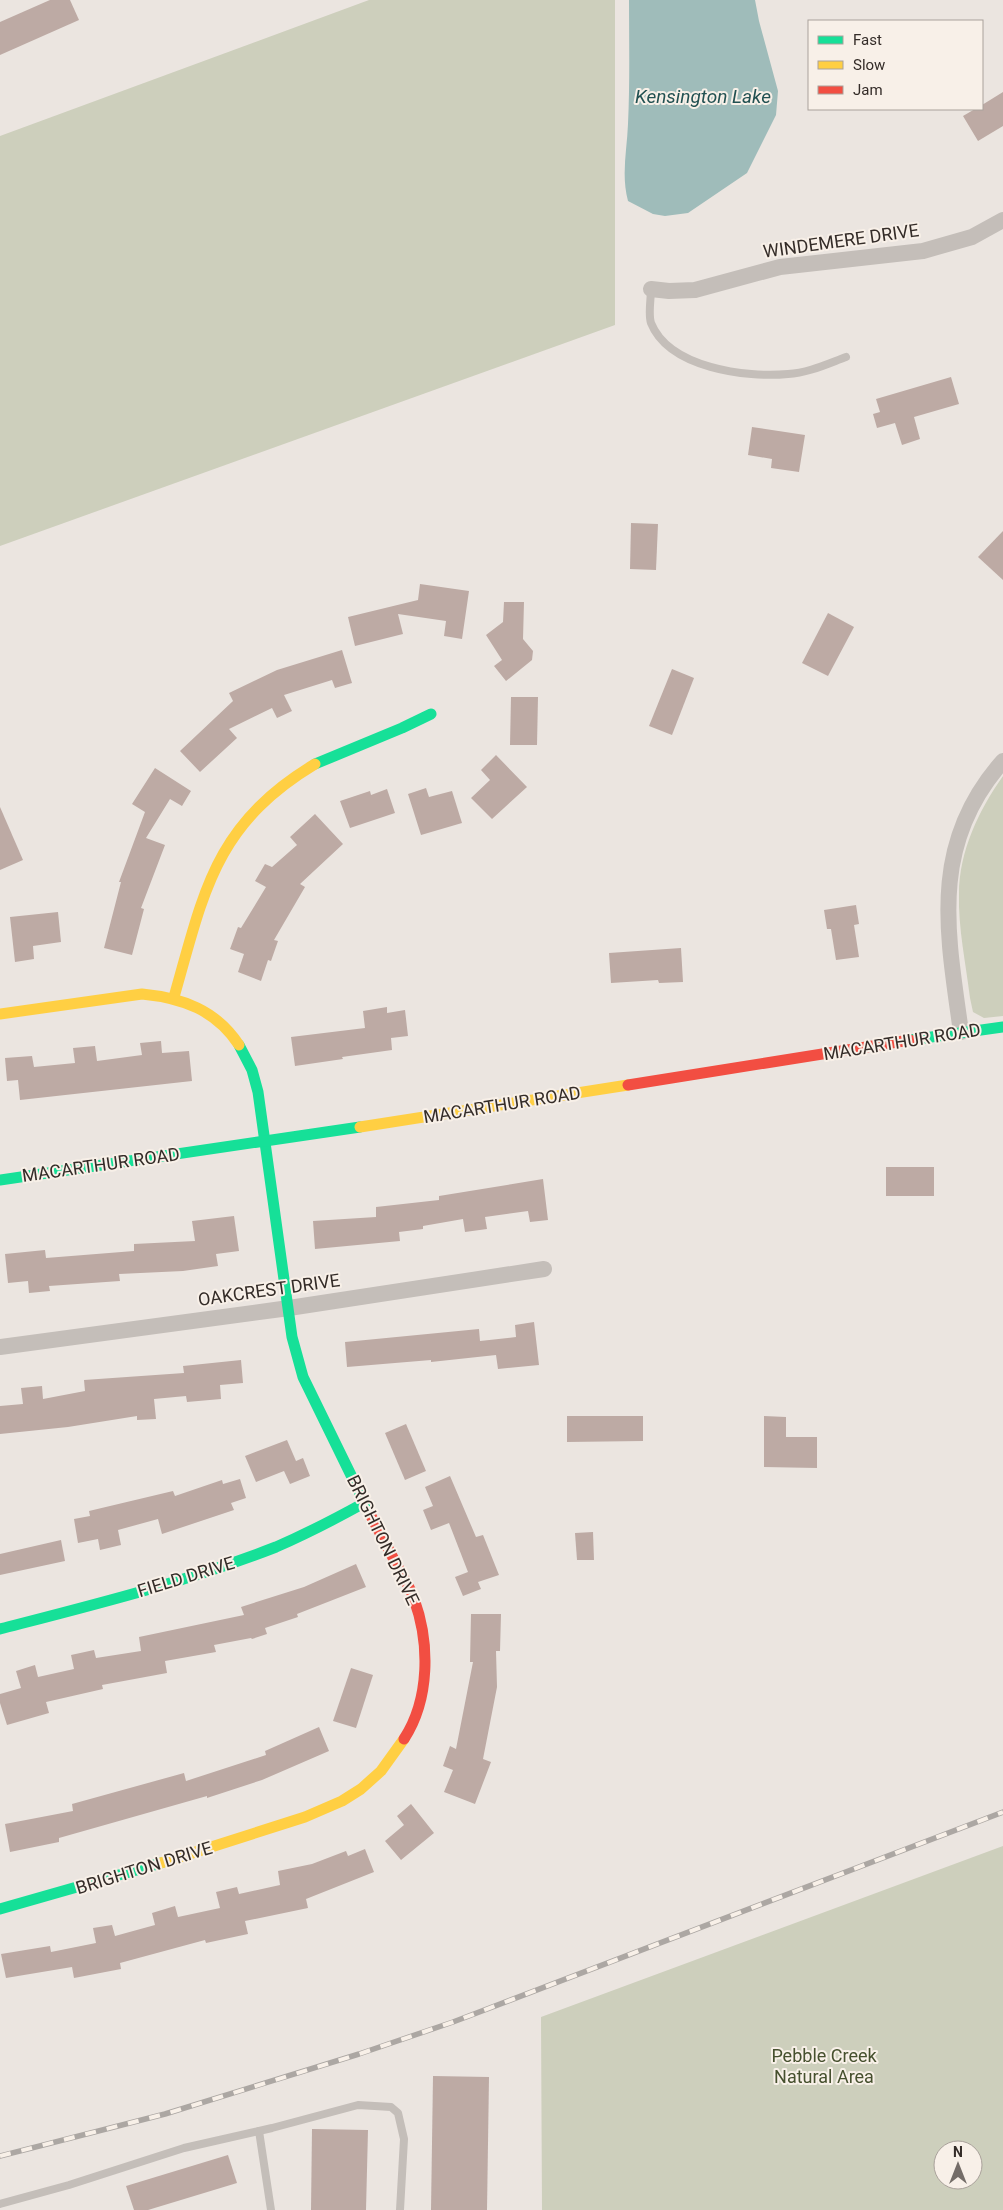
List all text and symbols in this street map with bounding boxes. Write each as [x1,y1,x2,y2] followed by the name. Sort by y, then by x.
[808,20,983,110] legend
[853,31,882,49] text: Fast
[853,56,885,74] text: Slow
[853,81,883,99] text: Jam
[635,85,771,108] water label: Kensington Lake
[762,219,920,262] street label: WINDEMERE DRIVE
[822,1019,982,1064] street label: MACARTHUR ROAD
[422,1082,582,1127] street label: MACARTHUR ROAD
[21,1143,181,1186] street label: MACARTHUR ROAD
[197,1269,341,1310] street label: OAKCREST DRIVE
[343,1471,424,1608] street label: BRIGHTON DRIVE
[135,1552,237,1601] street label: FIELD DRIVE
[73,1837,215,1898] street label: BRIGHTON DRIVE
[771,2045,878,2087] park label: Pebble Creek Natural Area
[933,2140,983,2190] north arrow
[953,2144,963,2160] text: N

